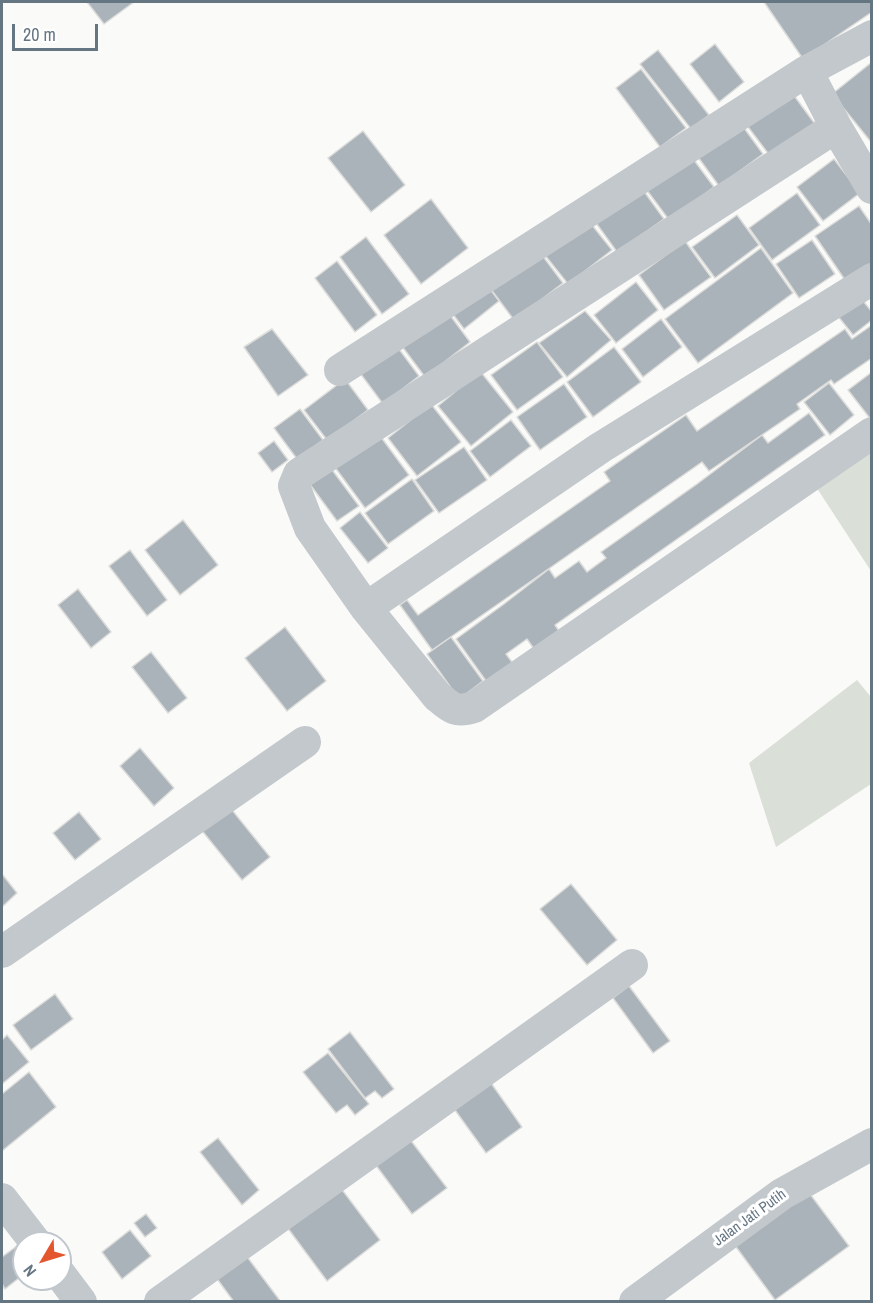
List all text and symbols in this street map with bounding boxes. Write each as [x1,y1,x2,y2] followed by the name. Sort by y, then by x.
[15,12,100,50] scale bar
[23,22,56,47] text: 20 m
[710,1186,790,1250] street label: Jalan Jati Putih
[12,1231,72,1291] north arrow
[18,1260,41,1281] text: N

